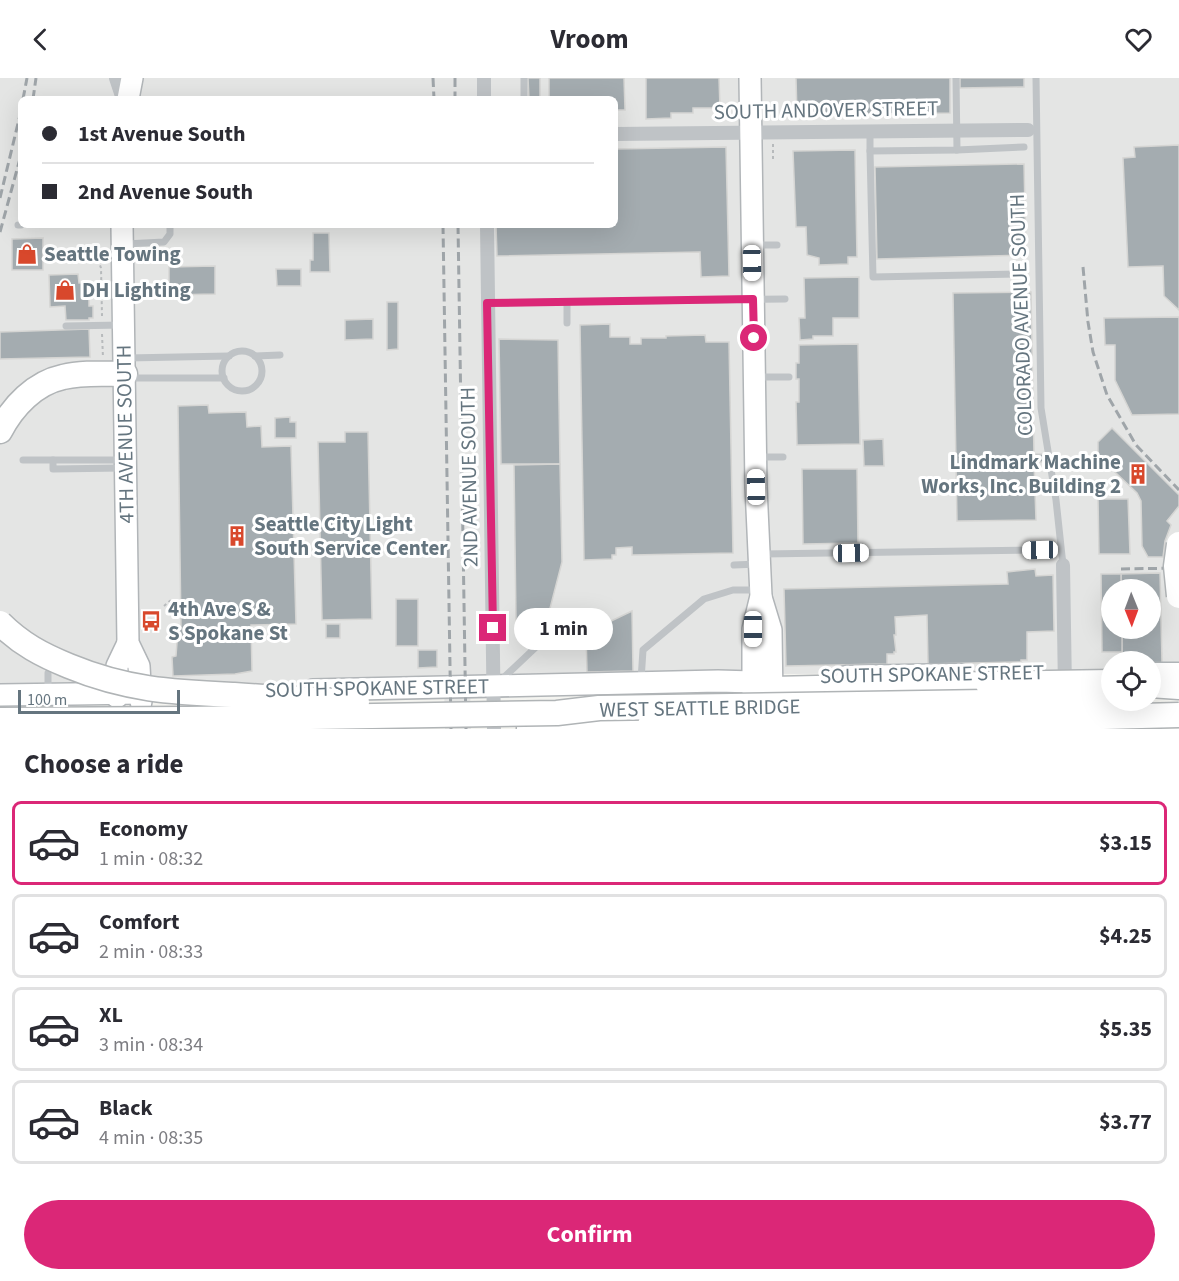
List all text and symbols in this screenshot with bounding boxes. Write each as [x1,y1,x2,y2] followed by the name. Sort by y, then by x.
[550,20,629,59] text: Vroom
[24,23,57,56] icon: back
[1122,23,1155,56] icon: heart
[713,93,939,127] street label: SOUTH ANDOVER STREET
[78,118,246,150] text: 1st Avenue South
[78,176,253,208] text: 2nd Avenue South
[1002,193,1040,437] street label: COLORADO AVENUE SOUTH
[44,239,181,269] place label: Seattle Towing
[15,242,39,266] shop icon: Seattle Towing
[743,245,761,281] car
[82,275,191,305] place label: DH Lighting
[53,278,77,302] shop icon: DH Lighting
[740,324,767,351] route start
[108,344,142,524] street label: 4TH AVENUE SOUTH
[452,387,486,567] street label: 2ND AVENUE SOUTH
[921,447,1121,501] place label: Lindmark Machine Works, Inc. Building 2
[1126,462,1150,486] building icon: Lindmark Machine Works, Inc. Building 2
[747,469,765,505] car
[254,509,448,563] place label: Seattle City Light South Service Center
[225,524,249,548] building icon: Seattle City Light South Service Center
[1022,541,1058,559] car
[833,544,869,562] car
[1101,579,1161,639] north arrow
[1101,579,1161,711] map controls
[168,594,288,648] place label: 4th Ave S & S Spokane St
[514,607,613,649] callout: 1 min
[139,609,163,633] bus stop icon: 4th Ave S & S Spokane St
[744,611,762,647] car
[479,614,506,641] route end
[539,615,588,643] text: 1 min
[1101,651,1161,711] button: locate
[820,657,1044,691] street label: SOUTH SPOKANE STREET
[265,671,489,705] street label: SOUTH SPOKANE STREET
[18,687,180,714] scale bar
[27,689,67,711] text: 100 m
[599,691,801,725] street label: WEST SEATTLE BRIDGE
[24,745,184,784] text: Choose a ride
[99,813,188,845] text: Economy
[27,816,81,870] icon: car
[1099,827,1152,859] text: $3.15
[99,845,203,873] text: 1 min · 08:32
[99,906,180,938] text: Comfort
[27,909,81,963] icon: car
[1099,920,1152,952] text: $4.25
[99,938,203,966] text: 2 min · 08:33
[99,999,123,1031] text: XL
[27,1002,81,1056] icon: car
[1099,1013,1152,1045] text: $5.35
[99,1031,203,1059] text: 3 min · 08:34
[99,1092,153,1124] text: Black
[27,1095,81,1149] icon: car
[1099,1106,1152,1138] text: $3.77
[99,1124,203,1152] text: 4 min · 08:35
[24,1200,1155,1269] button: Confirm

